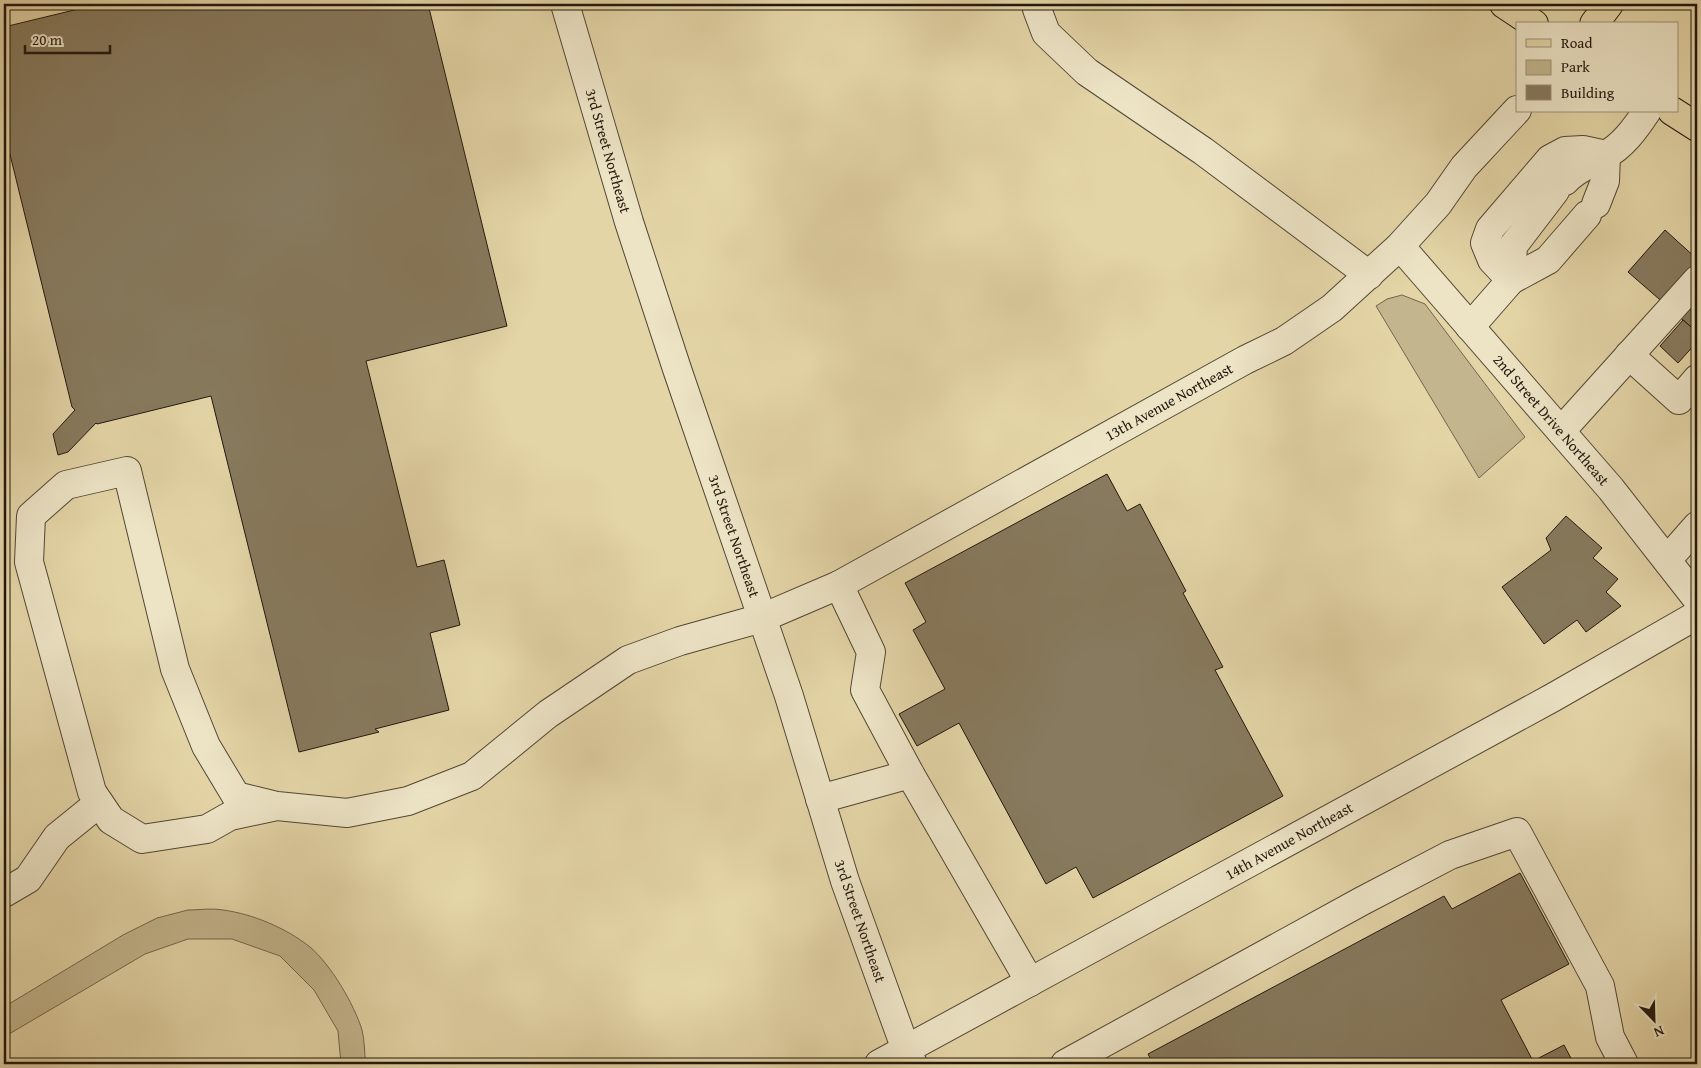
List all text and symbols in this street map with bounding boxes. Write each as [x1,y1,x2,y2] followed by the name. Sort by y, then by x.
[25,22,110,54] scale bar
[1516,22,1678,112] legend
[32,29,63,50] text: 20 m
[1561,32,1592,53] text: Road
[1561,56,1590,77] text: Park
[1561,82,1615,103] text: Building
[581,86,636,216] street label: 3rd Street Northeast
[1488,349,1615,490] street label: 2nd Street Drive Northeast
[1101,357,1237,446] street label: 13th Avenue Northeast
[704,472,766,601] street label: 3rd Street Northeast
[1221,796,1357,885] street label: 14th Avenue Northeast
[830,857,892,986] street label: 3rd Street Northeast
[1628,996,1678,1046] north arrow
[1650,1021,1667,1043] text: N

